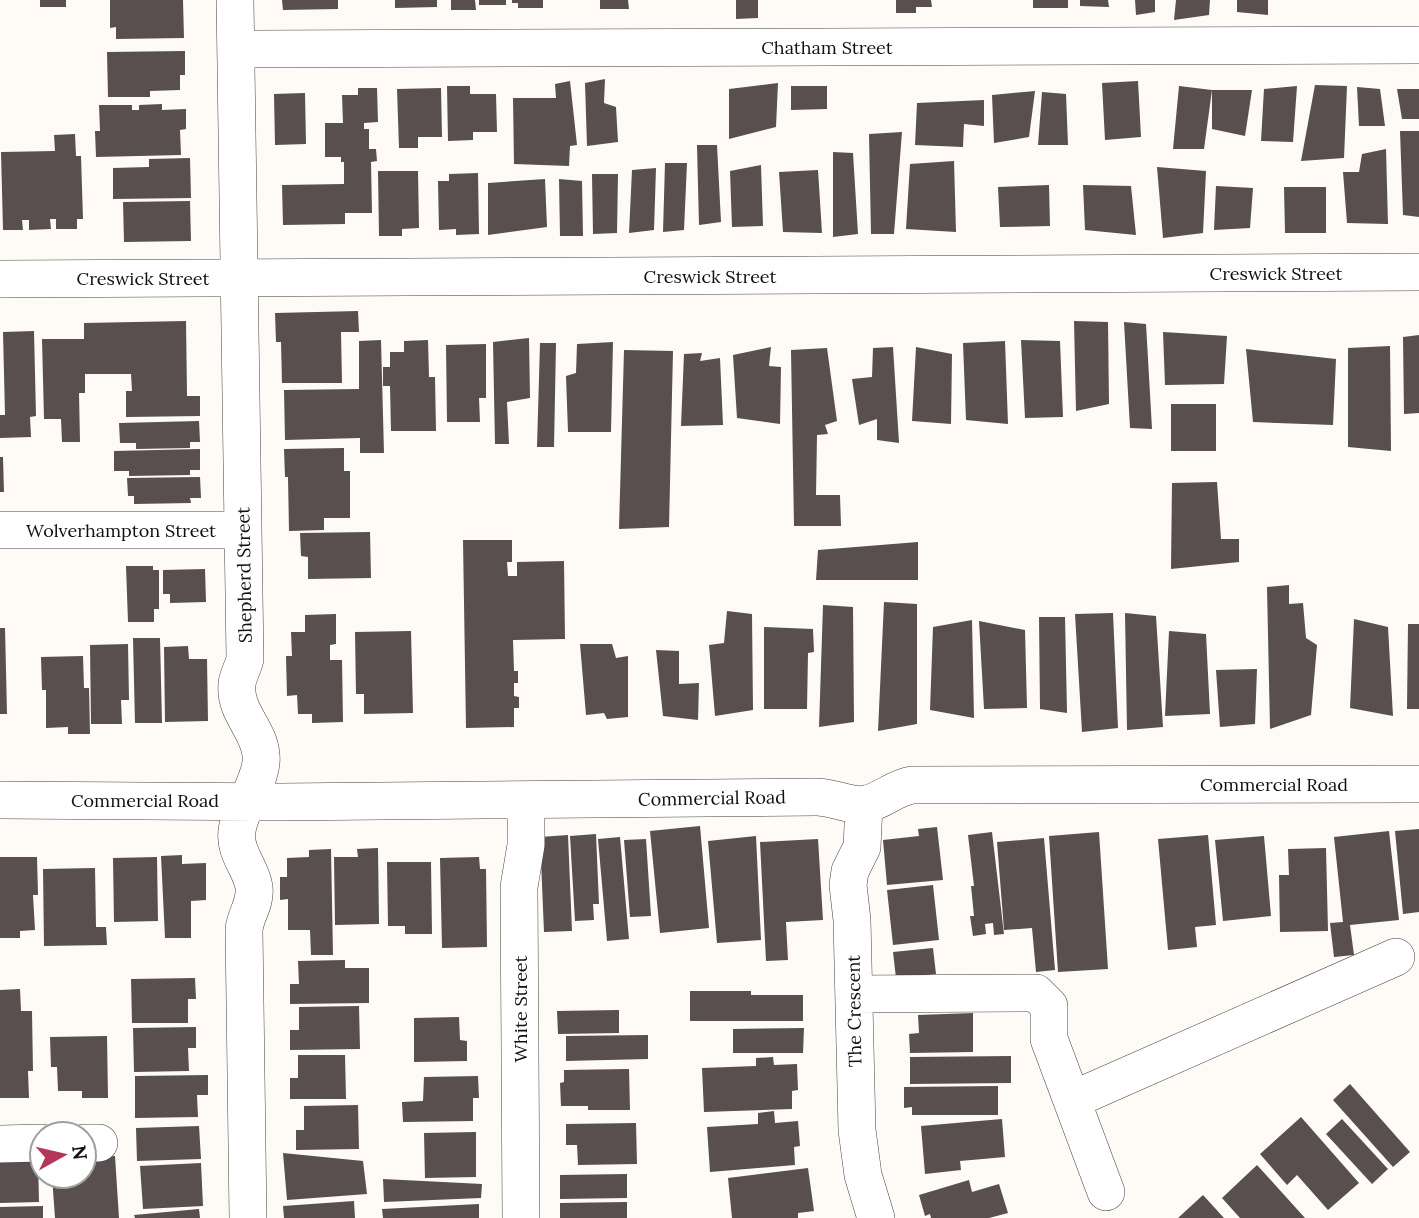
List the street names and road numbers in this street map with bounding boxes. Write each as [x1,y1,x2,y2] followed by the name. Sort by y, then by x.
[761,36,893,59] street label: Chatham Street
[1210,262,1342,285] street label: Creswick Street
[644,265,776,288] street label: Creswick Street
[77,267,209,290] street label: Creswick Street
[231,507,257,643] street label: Shepherd Street
[26,519,216,542] street label: Wolverhampton Street
[1200,773,1348,796] street label: Commercial Road
[638,785,786,811] street label: Commercial Road
[71,789,219,812] street label: Commercial Road
[842,955,866,1067] street label: The Crescent
[509,956,532,1062] street label: White Street

